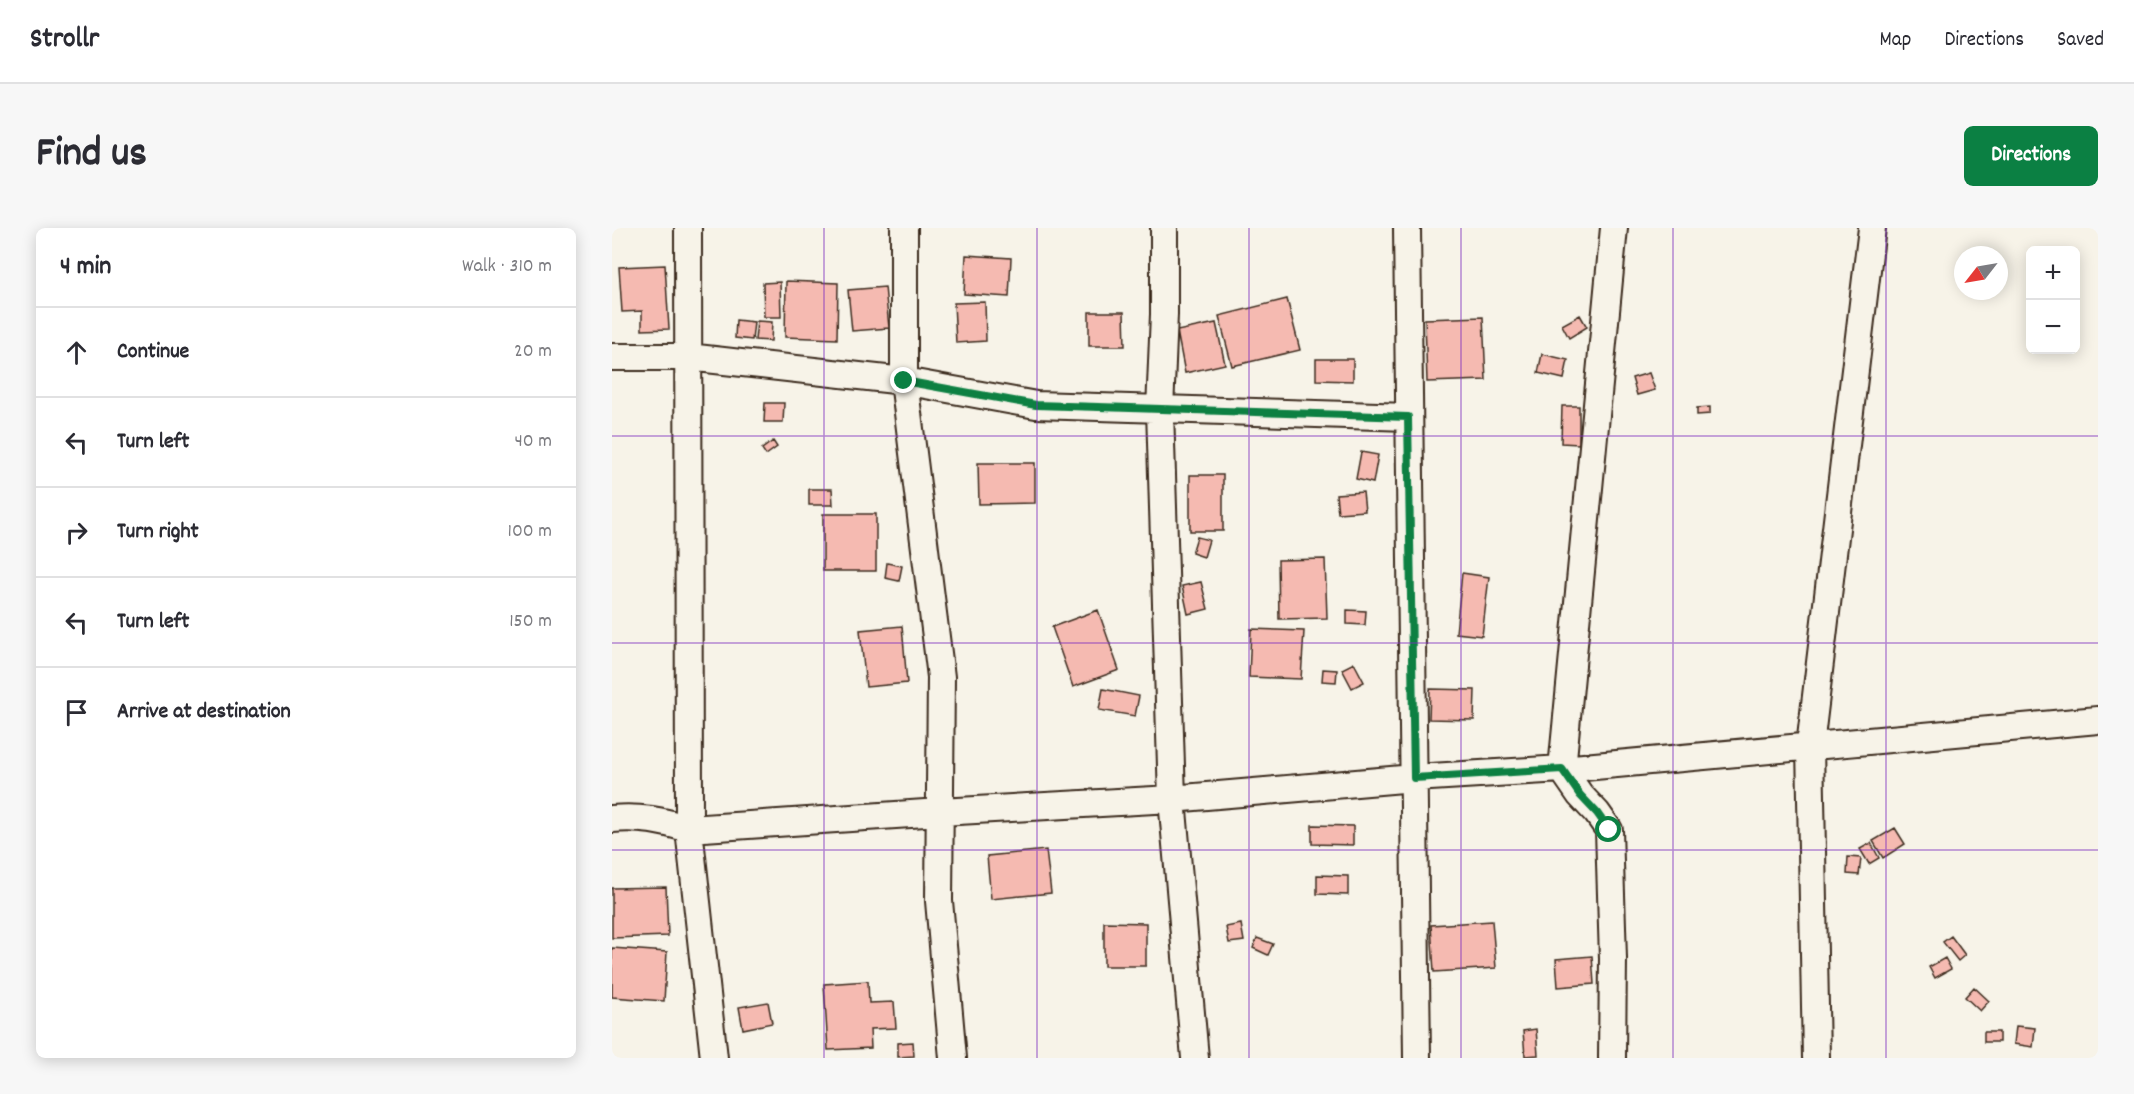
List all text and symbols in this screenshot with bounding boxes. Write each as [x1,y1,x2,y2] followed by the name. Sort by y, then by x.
[30,21,99,61] text: Strollr
[1880,26,1911,56] text: Map
[1944,26,2024,56] text: Directions
[2057,26,2104,56] text: Saved
[36,126,147,186] text: Find us
[1964,126,2098,186] button: Directions
[1954,246,2008,300] north arrow
[2026,246,2080,354] map controls
[2026,246,2080,300] button: +
[60,249,111,286] text: 4 min
[462,253,552,281] text: Walk · 310 m
[2026,300,2080,354] button: −
[60,336,93,369] icon: ahead
[117,337,189,368] text: Continue
[514,338,552,366] text: 20 m
[890,367,916,393] route end
[60,426,93,459] icon: left
[117,427,189,458] text: Turn left
[514,428,552,456] text: 40 m
[60,516,93,549] icon: right
[117,517,199,548] text: Turn right
[508,518,552,546] text: 100 m
[60,606,93,639] icon: left
[117,607,189,638] text: Turn left
[509,608,552,636] text: 150 m
[60,696,93,729] icon: arrive
[117,697,291,728] text: Arrive at destination
[1595,816,1621,842] route start

